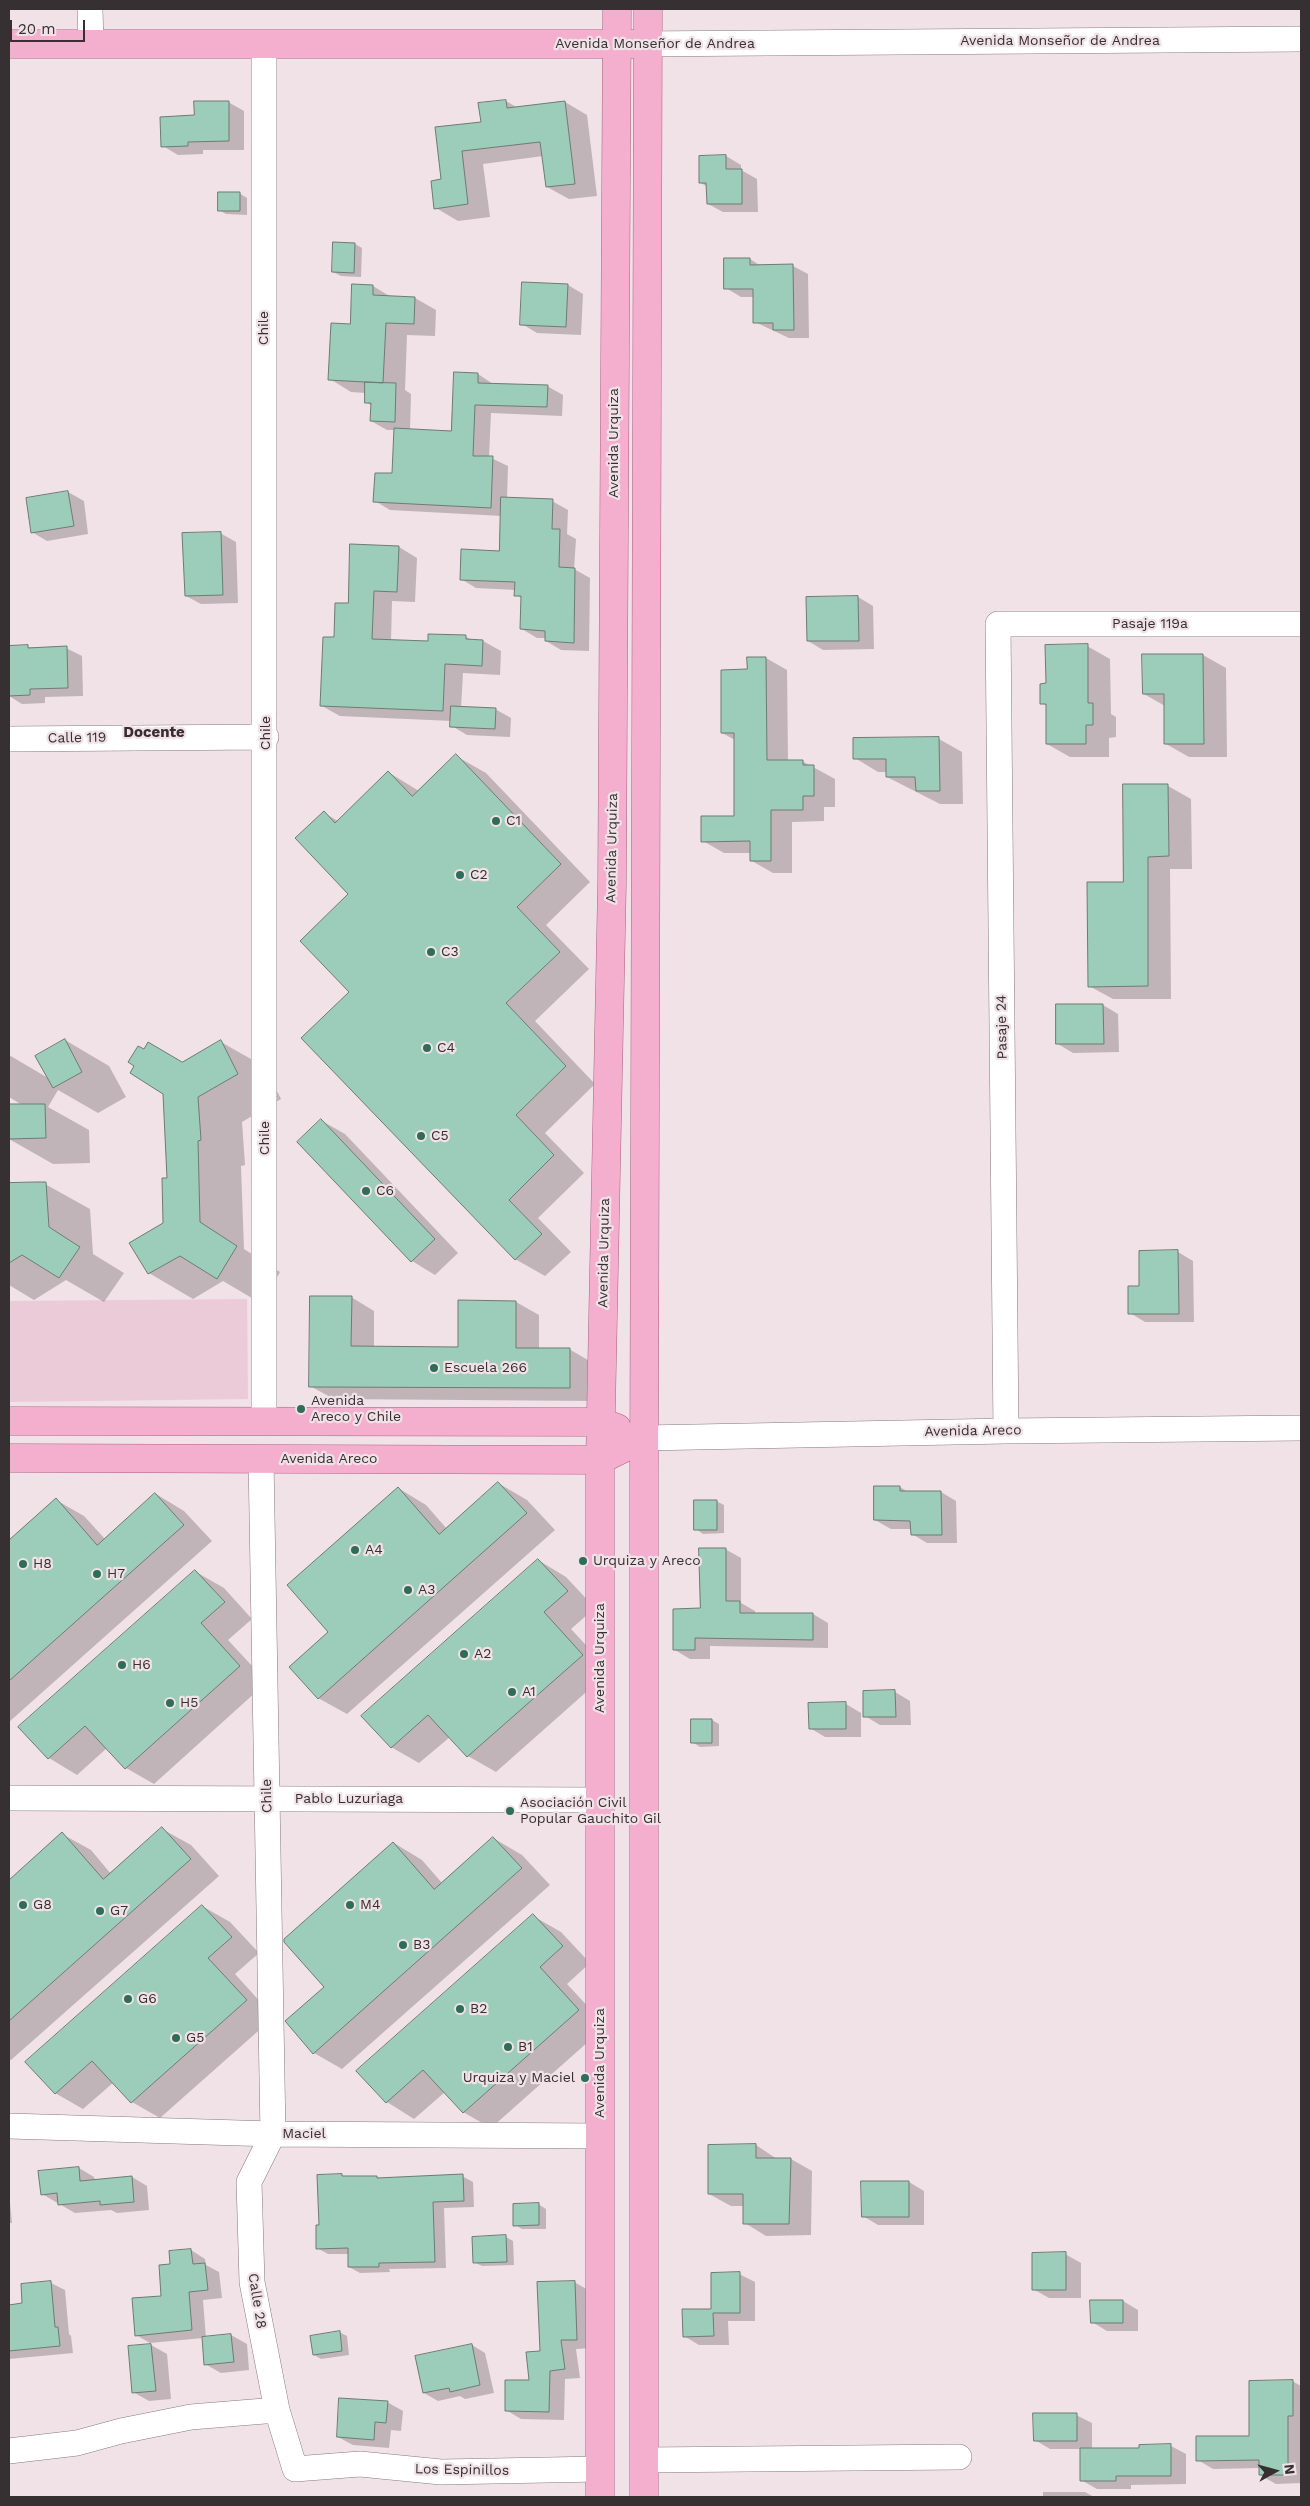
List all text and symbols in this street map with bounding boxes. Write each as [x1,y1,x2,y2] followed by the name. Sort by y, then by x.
[12,10,88,42] scale bar
[18,20,56,38] text: 20 m
[960,33,1160,49] street label: Avenida Monseñor de Andrea
[555,36,755,52] street label: Avenida Monseñor de Andrea
[256,311,272,345] street label: Chile
[606,388,622,498] street label: Avenida Urquiza
[1112,616,1188,632] street label: Pasaje 119a
[258,716,274,750] street label: Chile
[123,724,185,742] district label: Docente
[48,729,106,747] street label: Calle 119
[603,793,621,903] street label: Avenida Urquiza
[506,813,521,829] place label: C1
[490,815,502,827] marker: C1
[470,867,488,883] place label: C2
[454,869,466,881] marker: C2
[441,944,459,960] place label: C3
[425,946,437,958] marker: C3
[993,995,1011,1059] street label: Pasaje 24
[437,1040,455,1056] place label: C4
[421,1042,433,1054] marker: C4
[257,1121,273,1155] street label: Chile
[431,1128,449,1144] place label: C5
[415,1130,427,1142] marker: C5
[376,1183,394,1199] place label: C6
[360,1185,372,1197] marker: C6
[595,1198,613,1308] street label: Avenida Urquiza
[444,1360,527,1376] place label: Escuela 266
[428,1362,440,1374] marker: Escuela 266
[311,1393,401,1425] place label: Avenida Areco y Chile
[295,1403,307,1415] marker: Avenida Areco y Chile
[924,1422,1022,1440] street label: Avenida Areco
[280,1451,378,1467] street label: Avenida Areco
[365,1542,383,1558] place label: A4
[349,1544,361,1556] marker: A4
[593,1553,701,1569] place label: Urquiza y Areco
[577,1555,589,1567] marker: Urquiza y Areco
[33,1556,52,1572] place label: H8
[17,1558,29,1570] marker: H8
[107,1566,125,1582] place label: H7
[91,1568,103,1580] marker: H7
[418,1582,435,1598] place label: A3
[402,1584,414,1596] marker: A3
[592,1603,608,1713] street label: Avenida Urquiza
[474,1646,491,1662] place label: A2
[458,1648,470,1660] marker: A2
[132,1657,151,1673] place label: H6
[116,1659,128,1671] marker: H6
[522,1684,536,1700] place label: A1
[506,1686,518,1698] marker: A1
[180,1695,198,1711] place label: H5
[164,1697,176,1709] marker: H5
[258,1779,276,1813] street label: Chile
[295,1791,403,1807] street label: Pablo Luzuriaga
[520,1795,661,1828] place label: Asociación Civil Popular Gauchito Gil
[504,1805,516,1817] marker: Asociación Civil Popular Gauchito Gil
[33,1897,52,1913] place label: G8
[360,1897,381,1913] place label: M4
[17,1899,29,1911] marker: G8
[344,1899,356,1911] marker: M4
[110,1903,128,1919] place label: G7
[94,1905,106,1917] marker: G7
[413,1937,430,1953] place label: B3
[397,1939,409,1951] marker: B3
[138,1991,157,2007] place label: G6
[122,1993,134,2005] marker: G6
[470,2001,487,2017] place label: B2
[454,2003,466,2015] marker: B2
[592,2008,608,2118] street label: Avenida Urquiza
[186,2030,204,2046] place label: G5
[170,2032,182,2044] marker: G5
[518,2039,533,2055] place label: B1
[502,2041,514,2053] marker: B1
[463,2070,575,2086] place label: Urquiza y Maciel
[579,2072,591,2084] marker: Urquiza y Maciel
[282,2126,326,2142] street label: Maciel
[244,2272,270,2330] street label: Calle 28
[1250,2446,1300,2496] north arrow
[415,2461,509,2479] street label: Los Espinillos
[1281,2463,1298,2475] text: N

